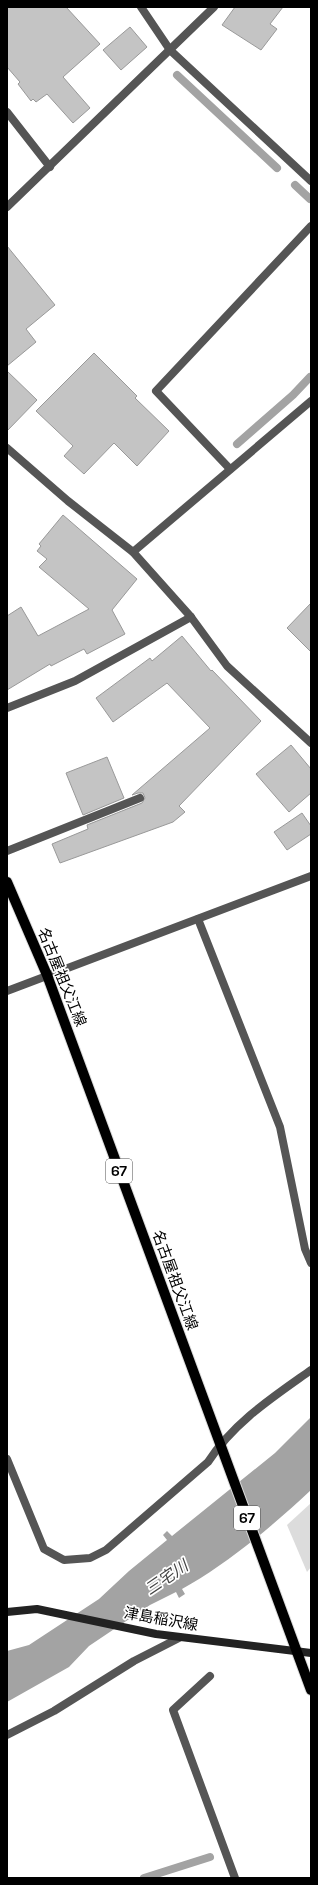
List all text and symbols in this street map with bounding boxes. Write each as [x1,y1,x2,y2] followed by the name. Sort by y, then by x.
[34,925,91,1029] street label: 名古屋祖父江線
[106,1159,132,1183] road number: 67
[149,1227,202,1332] street label: 名古屋祖父江線
[234,1506,260,1530] road number: 67
[141,1554,194,1600] water label: 三宅川
[122,1603,200,1634] street label: 津島稲沢線

